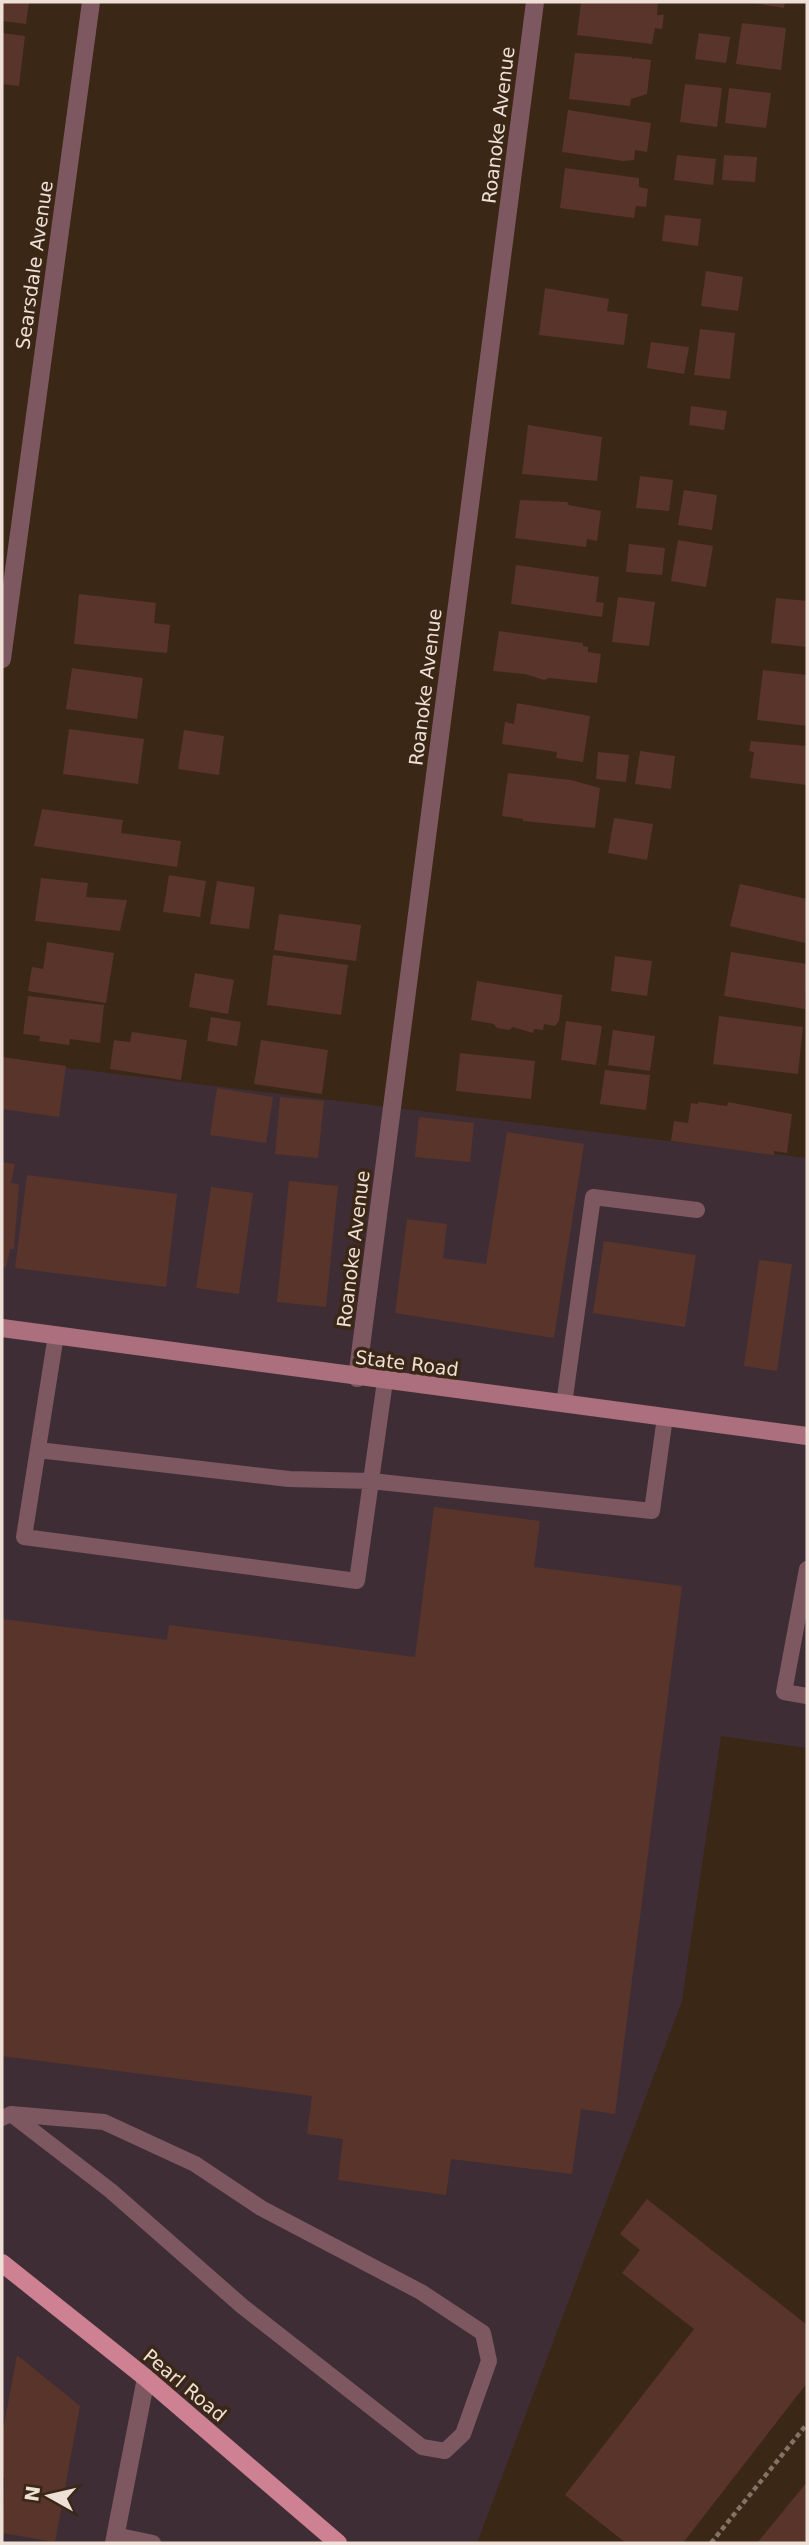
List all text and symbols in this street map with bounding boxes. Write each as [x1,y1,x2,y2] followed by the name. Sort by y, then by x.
[477,45,519,205] street label: Roanoke Avenue
[11,179,57,351] street label: Searsdale Avenue
[404,607,446,767] street label: Roanoke Avenue
[332,1169,374,1329] street label: Roanoke Avenue
[354,1346,460,1380] street label: State Road
[139,2344,231,2426] street label: Pearl Road
[14,2461,84,2531] north arrow
[20,2484,44,2503] text: N

